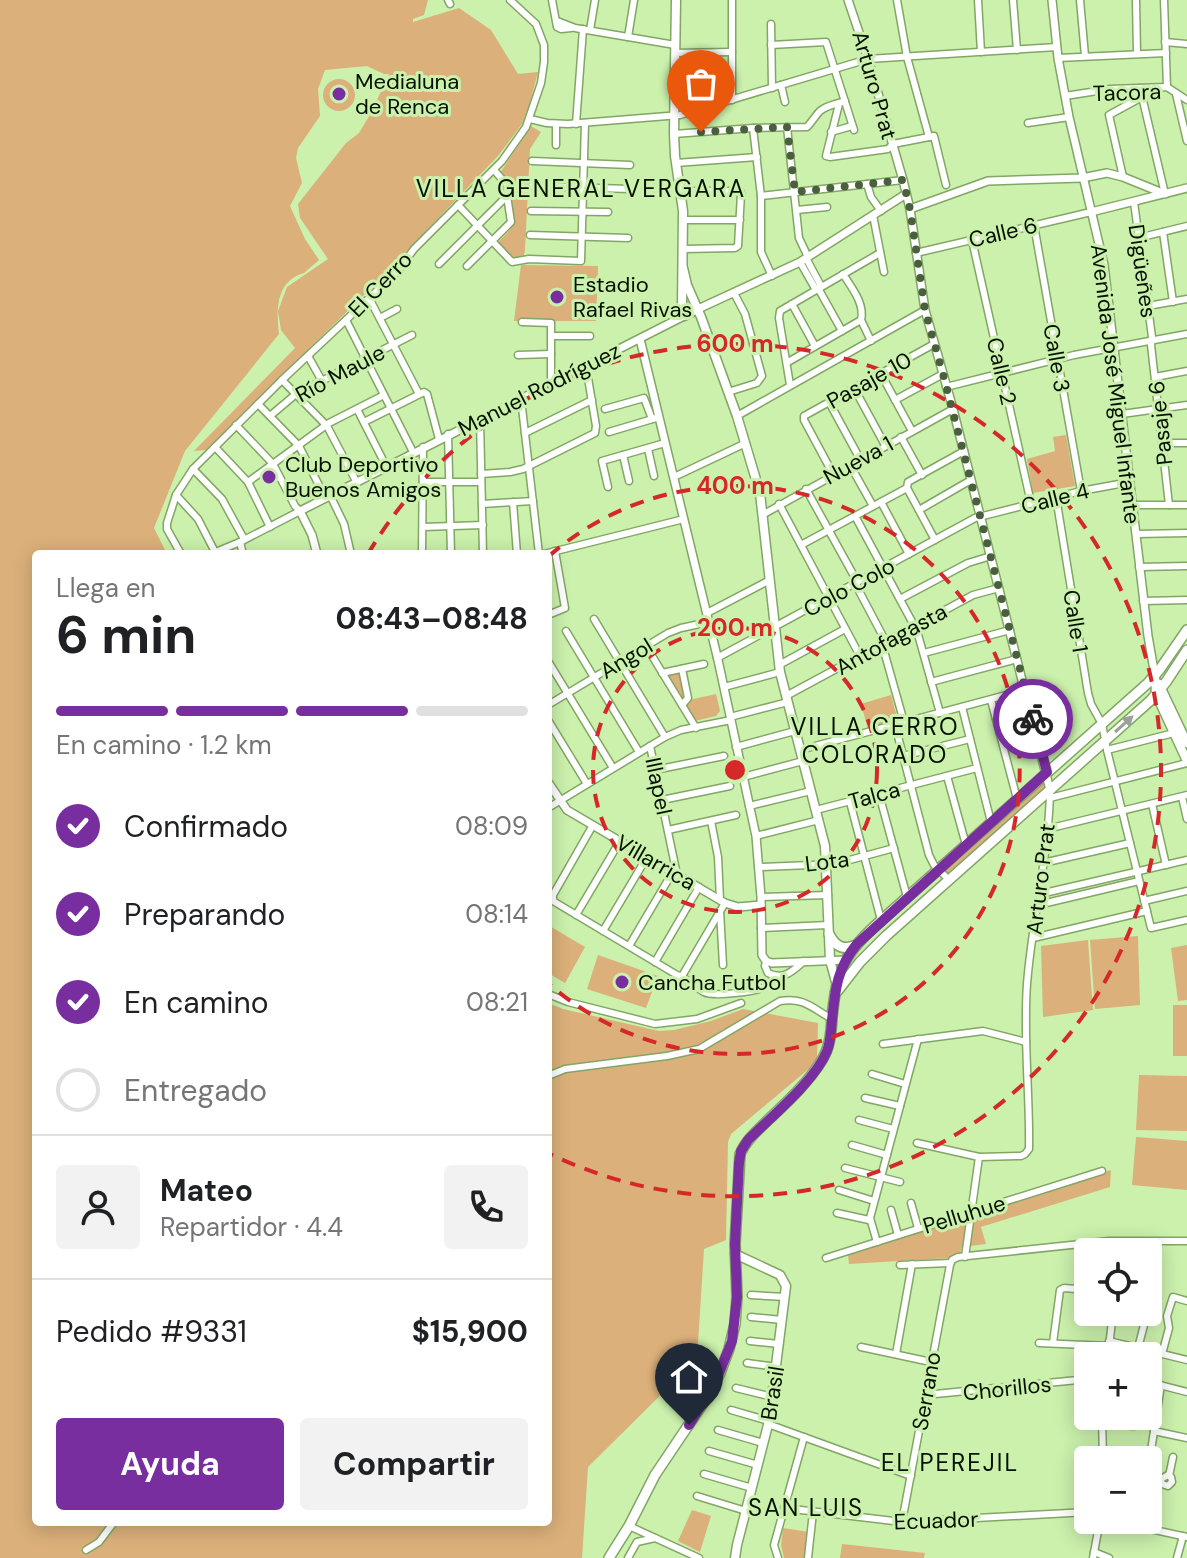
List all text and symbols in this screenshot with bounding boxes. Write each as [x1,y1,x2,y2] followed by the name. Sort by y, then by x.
[845,27,904,143] street label: Arturo Prat
[667,50,735,132] pin
[679,62,723,106] icon: bag
[355,67,459,121] place label: Medialuna de Renca
[1092,77,1162,108] street label: Tacora
[330,85,348,103] marker: Medialuna de Renca
[416,173,746,204] district label: VILLA GENERAL VERGARA
[966,211,1040,254] street label: Calle 6
[1122,223,1163,320] street label: Digüeñes
[1084,242,1147,526] street label: Avenida José Miguel Infante
[342,245,419,323] street label: El Cerro
[573,270,692,324] place label: Estadio Rafael Rivas
[548,288,566,306] marker: Estadio Rafael Rivas
[1036,322,1077,395] street label: Calle 3
[696,328,774,359] text: 600 m
[980,334,1023,408] street label: Calle 2
[453,336,625,443] street label: Manuel Rodríguez
[290,338,390,409] street label: Río Maule
[822,345,917,416] street label: Pasaje 10
[1142,379,1179,467] street label: Pasaje 6
[818,429,898,491] street label: Nueva 1
[285,450,441,504] place label: Club Deportivo Buenos Amigos
[260,468,278,486] marker: Club Deportivo Buenos Amigos
[696,470,774,501] text: 400 m
[1018,476,1092,521] street label: Calle 4
[799,551,900,624] street label: Colo Colo
[56,571,155,605] text: Llega en
[1056,588,1095,654] street label: Calle 1
[830,597,952,682] street label: Antofagasta
[336,599,528,638] text: 08:43–08:48
[56,601,196,669] text: 6 min
[697,612,773,643] text: 200 m
[594,631,658,686] street label: Angol
[993,679,1073,759] courier
[1011,697,1055,741] icon: bike
[790,711,960,770] district label: VILLA CERRO COLORADO
[1115,715,1134,733] one-way arrow
[56,728,272,762] text: En camino · 1.2 km
[638,755,679,818] street label: Illapel
[721,756,749,784] centre of rings
[845,775,903,816] street label: Talca
[56,804,100,848] icon: check
[124,807,288,846] text: Confirmado
[455,809,528,843] text: 08:09
[1019,822,1062,936] street label: Arturo Prat
[610,828,701,897] street label: Villarrica
[803,844,851,879] street label: Lota
[56,892,100,936] icon: check
[124,895,285,934] text: Preparando
[465,897,528,931] text: 08:14
[638,968,786,997] place label: Cancha Futbol
[613,973,631,991] marker: Cancha Futbol
[56,980,100,1024] icon: check
[124,983,269,1022] text: En camino
[466,985,528,1019] text: 08:21
[124,1071,267,1110] text: Entregado
[56,1165,140,1249] button: person
[444,1165,528,1249] button: phone
[160,1171,253,1210] text: Mateo
[919,1188,1009,1241] street label: Pelluhue
[160,1210,343,1244] text: Repartidor · 4.4
[1074,1238,1162,1534] map controls
[1074,1238,1162,1326] button: locate
[56,1312,247,1351] text: Pedido #9331
[412,1312,528,1351] text: $15,900
[1074,1342,1162,1430] button: +
[655,1343,723,1425] pin
[905,1350,948,1433] street label: Serrano
[667,1355,711,1399] icon: home
[754,1364,791,1422] street label: Brasil
[961,1369,1053,1408] street label: Chorillos
[56,1418,284,1510] button: Ayuda
[300,1418,528,1510] button: Compartir
[1074,1446,1162,1534] button: −
[881,1447,1019,1478] district label: EL PEREJIL
[748,1492,864,1523] district label: SAN LUIS
[893,1505,979,1536] street label: Ecuador

